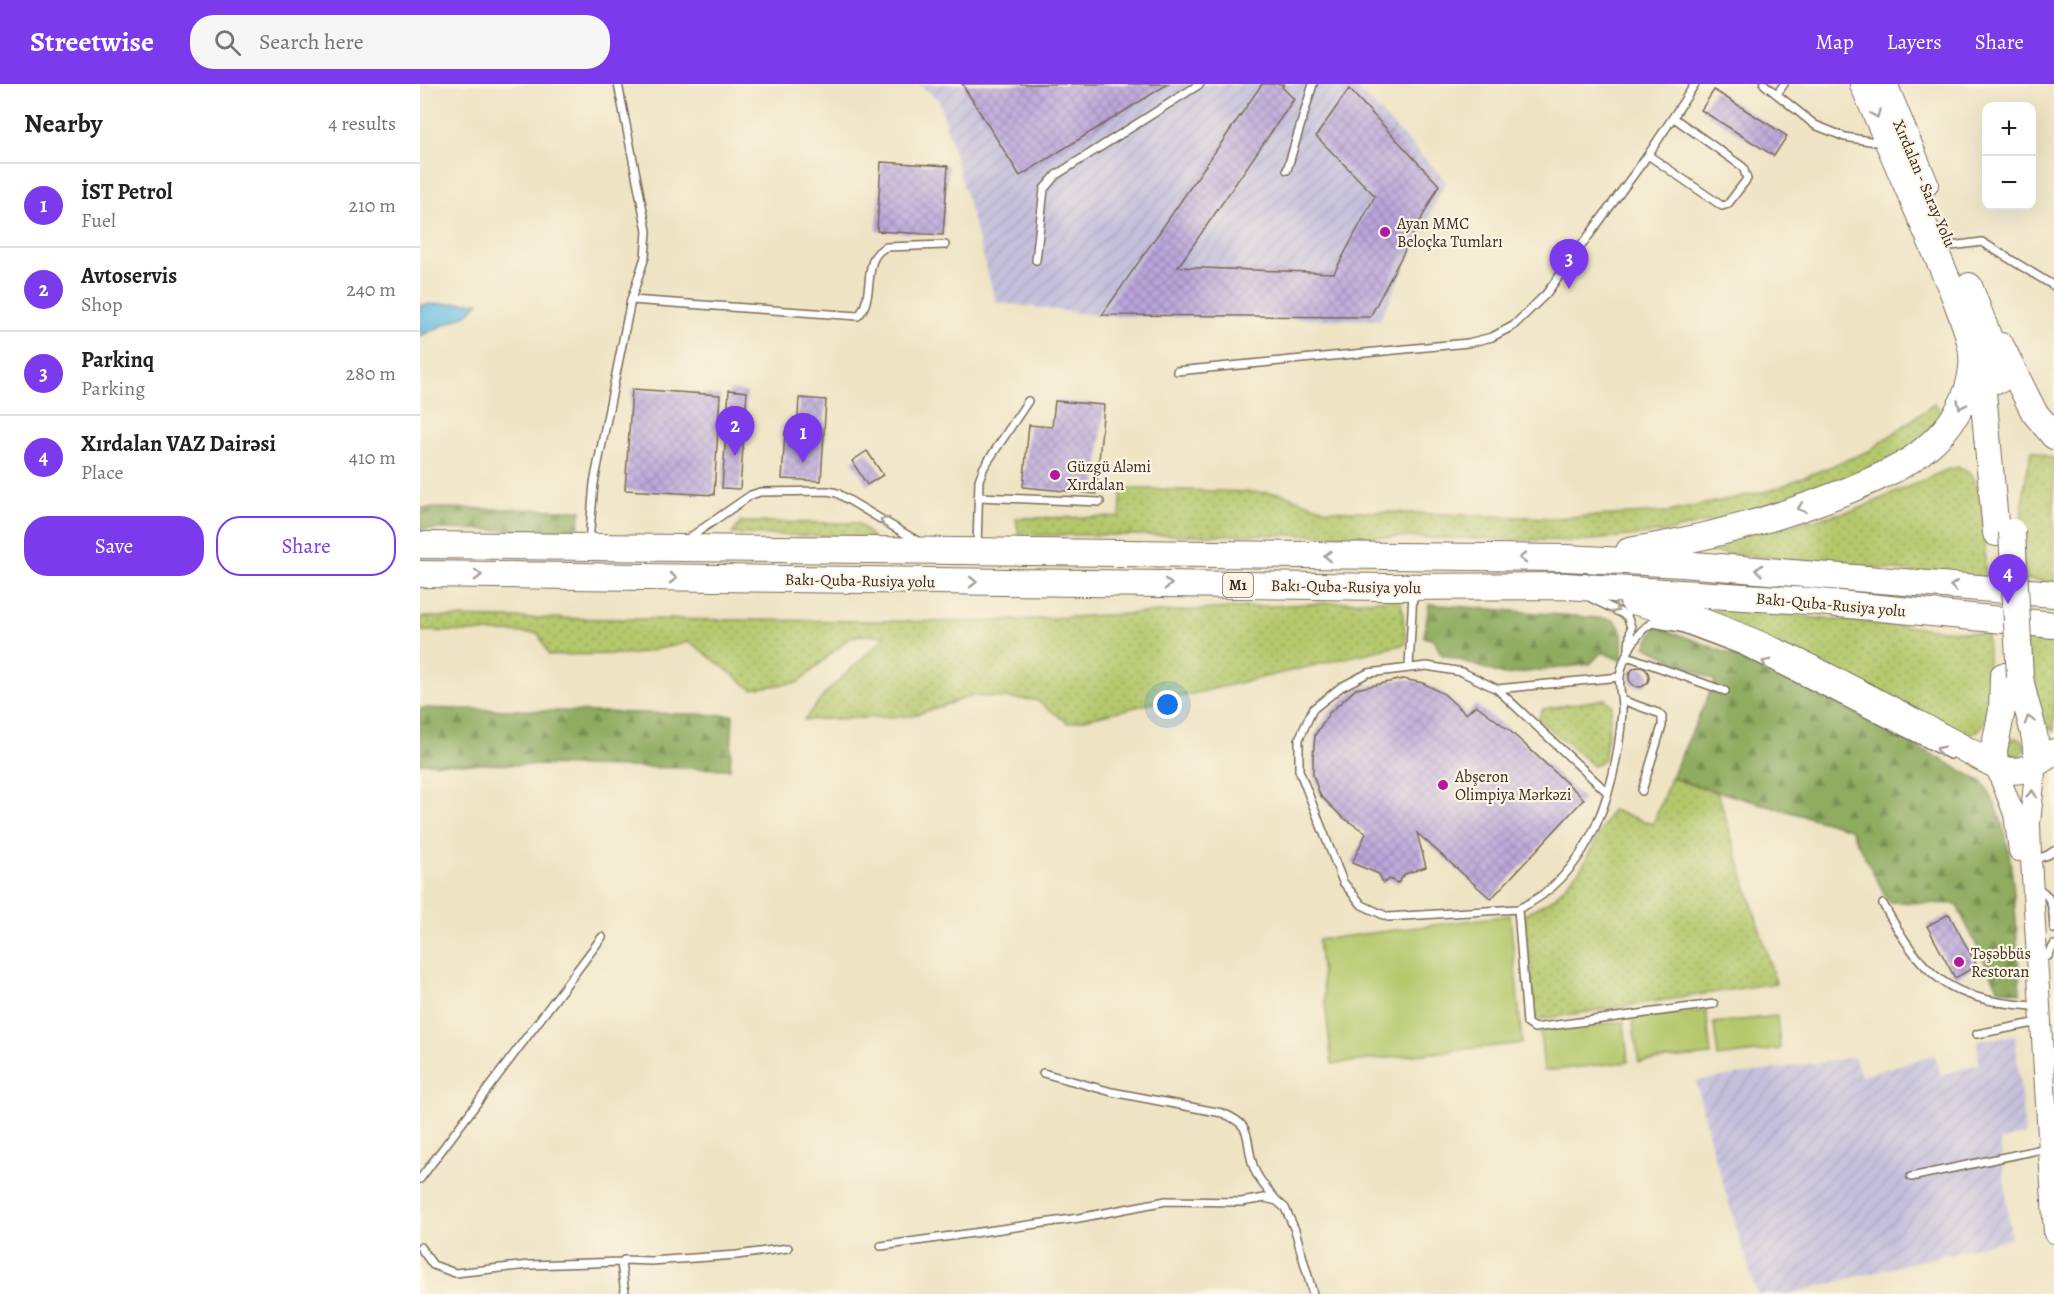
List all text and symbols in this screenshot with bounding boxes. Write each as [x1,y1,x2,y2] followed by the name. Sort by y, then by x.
[190,15,610,69] search box
[30,23,154,61] text: Streetwise
[211,26,244,59] icon: search
[259,27,364,57] text: Search here
[1815,28,1854,56] text: Map
[1887,28,1942,56] text: Layers
[1975,28,2024,56] text: Share
[1982,102,2036,210] map controls
[1982,102,2036,156] button: +
[24,106,103,141] text: Nearby
[1869,108,1881,119] one-way arrow
[328,110,396,137] text: 4 results
[1887,116,1961,251] street label: Xırdalan - Saray Yolu
[1982,156,2036,210] button: −
[81,177,173,207] text: İST Petrol
[40,192,47,219] text: 1
[348,192,396,219] text: 210 m
[81,207,116,234] text: Fuel
[1396,213,1503,253] place label: Ayan MMC Beloçka Tumları
[1378,225,1392,239] marker: Ayan MMC Beloçka Tumları
[1550,240,1588,289] pin: 3
[81,261,177,291] text: Avtoservis
[39,276,48,303] text: 2
[346,276,396,303] text: 240 m
[81,291,123,318] text: Shop
[81,345,154,375] text: Parkinq
[39,360,48,387] text: 3
[346,360,396,387] text: 280 m
[81,375,145,402] text: Parking
[1956,399,1968,410] one-way arrow
[716,406,754,456] pin: 2
[784,414,823,463] pin: 1
[81,429,276,459] text: Xırdalan VAZ Dairəsi
[39,444,48,471] text: 4
[349,444,396,471] text: 410 m
[1067,456,1151,496] place label: Güzgü Aləmi Xırdalan
[81,459,123,486] text: Place
[1048,468,1062,482] marker: Güzgü Aləmi Xırdalan
[1796,501,1807,513] one-way arrow
[24,516,204,576] button: Save
[216,516,396,576] button: Share
[880,517,890,529] one-way arrow
[1323,550,1332,562] one-way arrow
[1518,552,1527,564] one-way arrow
[1988,554,2028,604] pin: 4
[1755,564,1764,577] one-way arrow
[474,569,483,581] one-way arrow
[785,569,936,593] street label: Bakı-Quba-Rusiya yolu
[669,571,678,584] one-way arrow
[1223,573,1253,597] road number: M1
[1271,575,1422,599] street label: Bakı-Quba-Rusiya yolu
[969,576,978,588] one-way arrow
[1164,578,1173,590] one-way arrow
[1949,580,1958,593] one-way arrow
[1755,587,1907,623] street label: Bakı-Quba-Rusiya yolu
[1609,602,1620,614] one-way arrow
[1761,658,1772,670] one-way arrow
[1153,690,1182,719] your location
[2024,715,2036,726] one-way arrow
[1936,746,1946,757] one-way arrow
[1454,766,1571,806] place label: Abşeron Olimpiya Mərkəzi
[1436,778,1450,792] marker: Abşeron Olimpiya Mərkəzi
[2026,790,2038,799] one-way arrow
[1971,943,2031,983] place label: Təşəbbüs Restoran
[1952,955,1966,969] marker: Təşəbbüs Restoran

